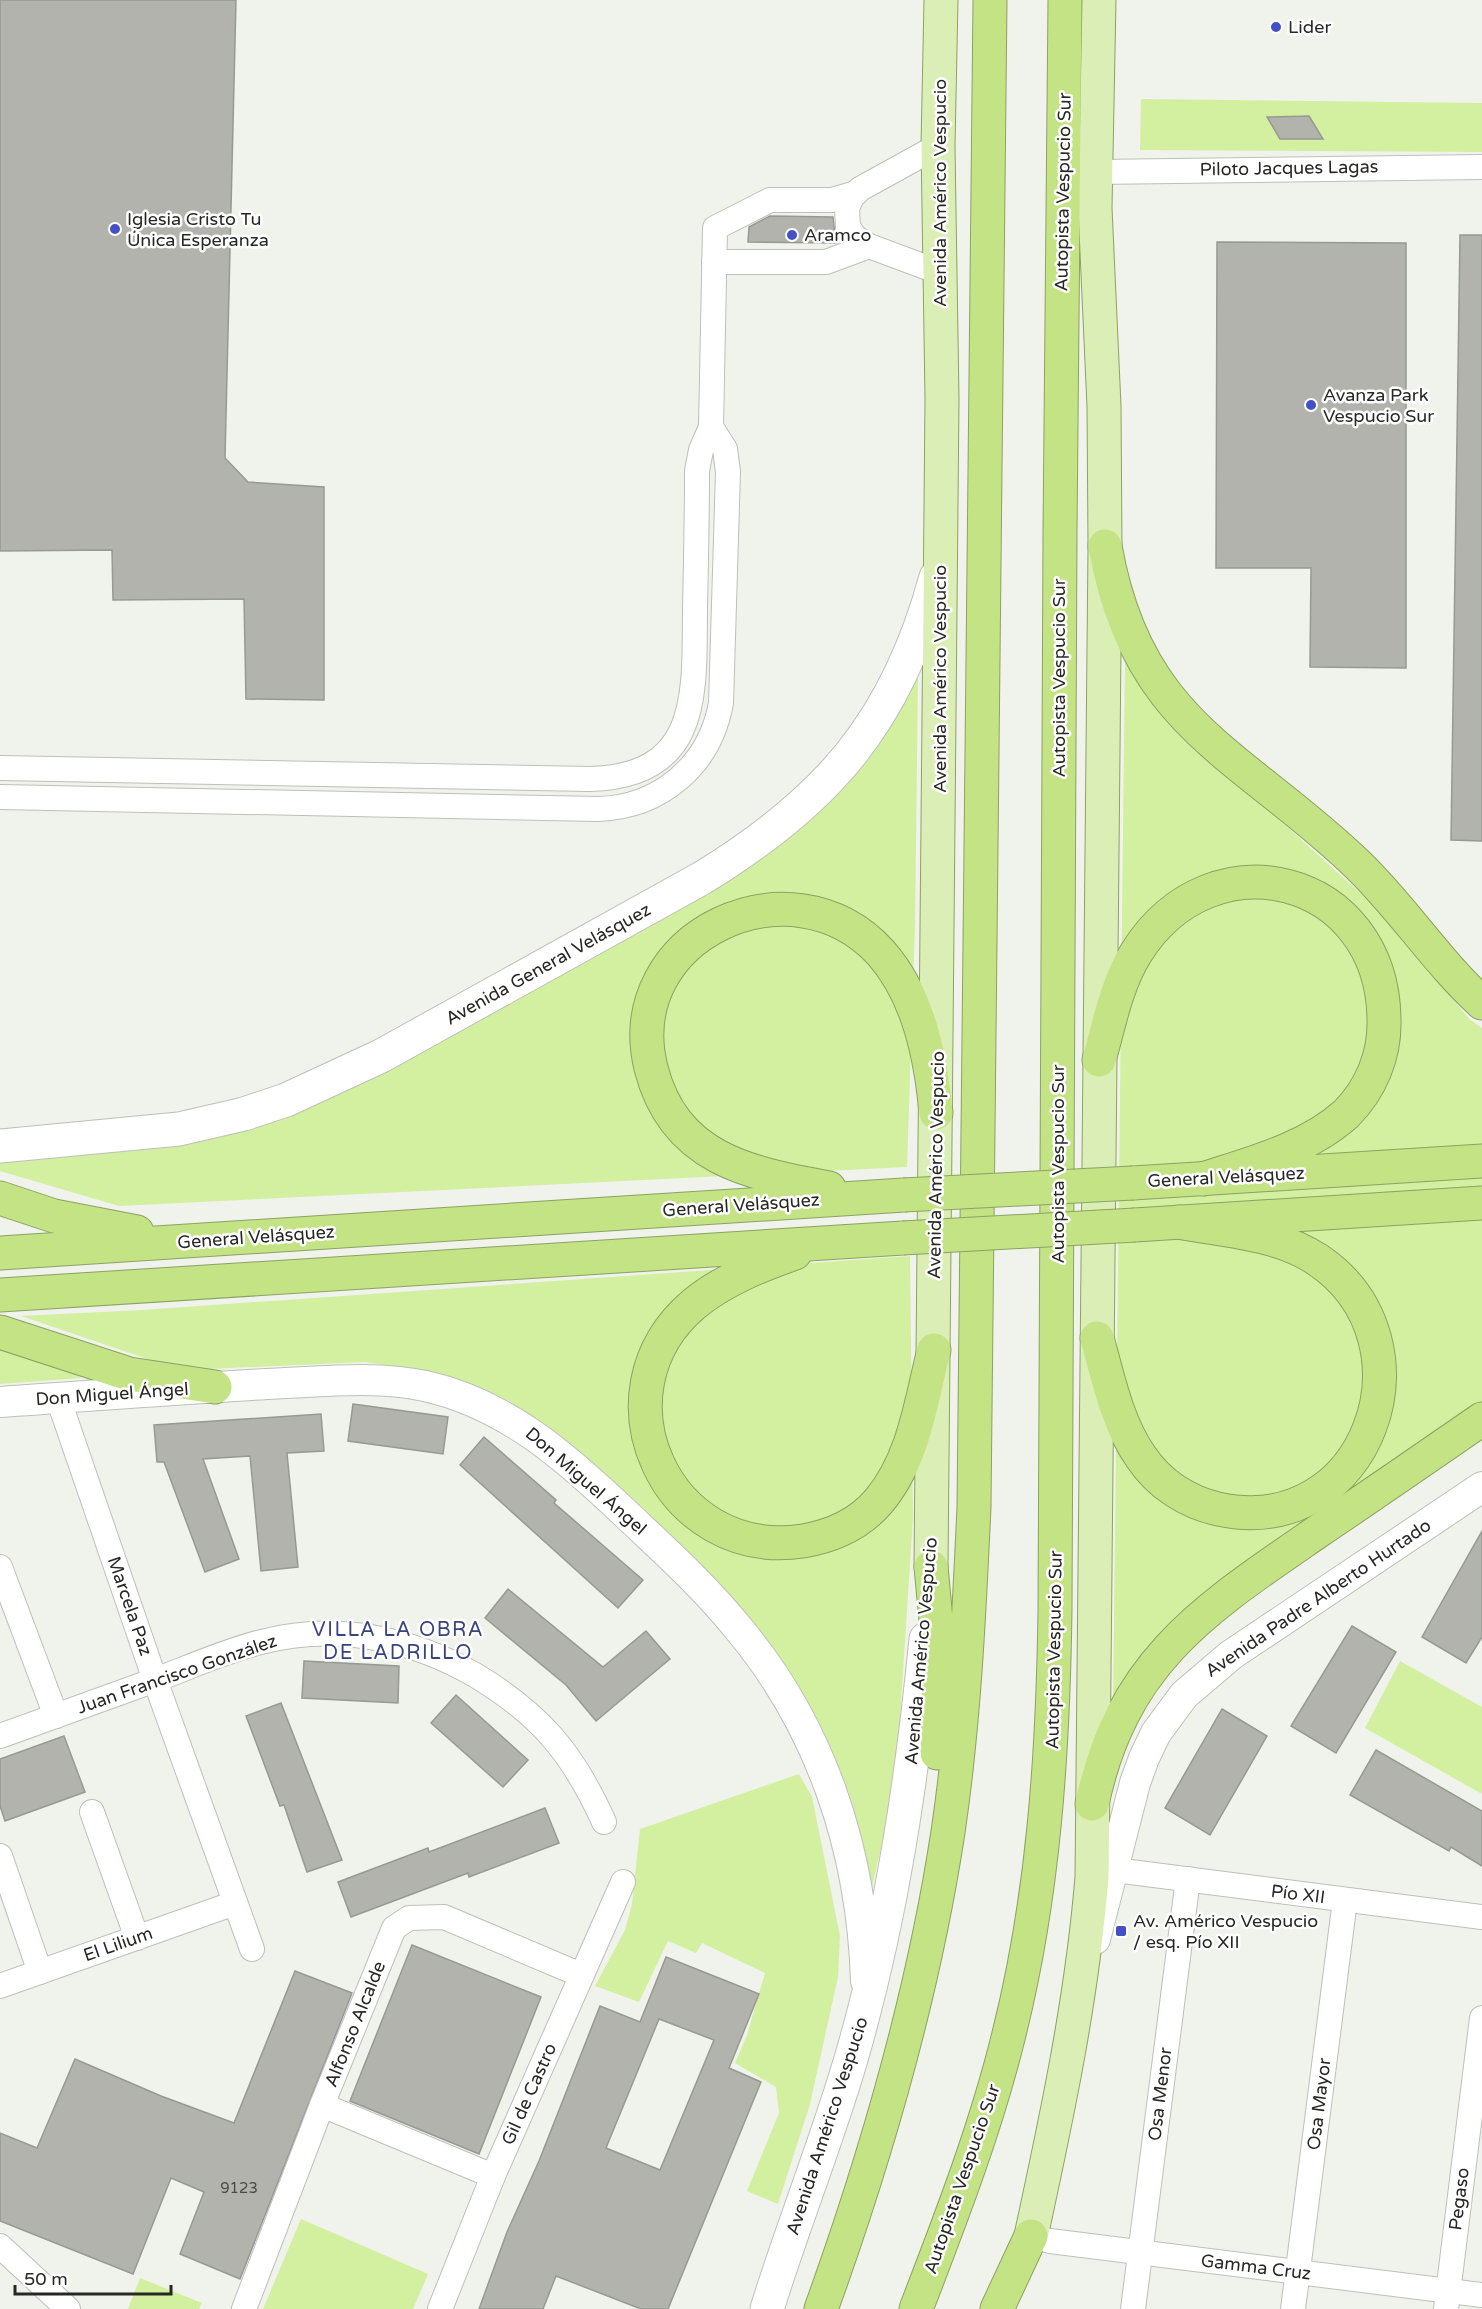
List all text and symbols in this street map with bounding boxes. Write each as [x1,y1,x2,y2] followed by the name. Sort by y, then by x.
[1288,16,1331,38] place label: Lider
[1269,20,1283,34] marker: Lider
[929,79,951,307] street label: Avenida Américo Vespucio
[1050,92,1076,292] street label: Autopista Vespucio Sur
[1200,155,1378,181] street label: Piloto Jacques Lagas
[127,208,269,251] place label: Iglesia Cristo Tu Única Esperanza
[108,222,122,236] marker: Iglesia Cristo Tu Única Esperanza
[804,224,871,246] place label: Aramco
[785,228,799,242] marker: Aramco
[1323,384,1434,427] place label: Avanza Park Vespucio Sur
[1304,398,1318,412] marker: Avanza Park Vespucio Sur
[929,565,951,793] street label: Avenida Américo Vespucio
[1048,578,1070,778] street label: Autopista Vespucio Sur
[441,898,655,1030] street label: Avenida General Velásquez
[923,1051,949,1279] street label: Avenida Américo Vespucio
[1047,1064,1069,1264] street label: Autopista Vespucio Sur
[1147,1162,1305,1192] street label: General Velásquez
[662,1189,820,1221] street label: General Velásquez
[177,1221,335,1253] street label: General Velásquez
[35,1378,189,1410] street label: Don Miguel Ángel
[521,1422,651,1540] street label: Don Miguel Ángel
[1201,1514,1435,1682] street label: Avenida Padre Alberto Hurtado
[900,1536,942,1766] street label: Avenida Américo Vespucio
[1041,1550,1067,1750] street label: Autopista Vespucio Sur
[103,1553,157,1659] street label: Marcela Paz
[312,1618,484,1665] district label: VILLA LA OBRA DE LADRILLO
[74,1629,280,1719] street label: Juan Francisco González
[1270,1880,1326,1908] street label: Pío XII
[1133,1910,1318,1953] place label: Av. Américo Vespucio / esq. Pío XII
[80,1922,156,1966] street label: El Lilium
[1114,1924,1128,1938] marker: Av. Américo Vespucio / esq. Pío XII
[320,1958,390,2090] street label: Alfonso Alcalde
[781,2014,873,2238] street label: Avenida Américo Vespucio
[497,2040,561,2148] street label: Gil de Castro
[1143,2046,1177,2142] street label: Osa Menor
[1302,2057,1336,2151] street label: Osa Mayor
[919,2081,1005,2277] street label: Autopista Vespucio Sur
[1444,2166,1474,2232] street label: Pegaso
[220,2179,258,2197] house number: 9123
[1200,2249,1312,2285] street label: Gamma Cruz
[15,2258,171,2296] scale bar
[24,2268,68,2290] text: 50 m

